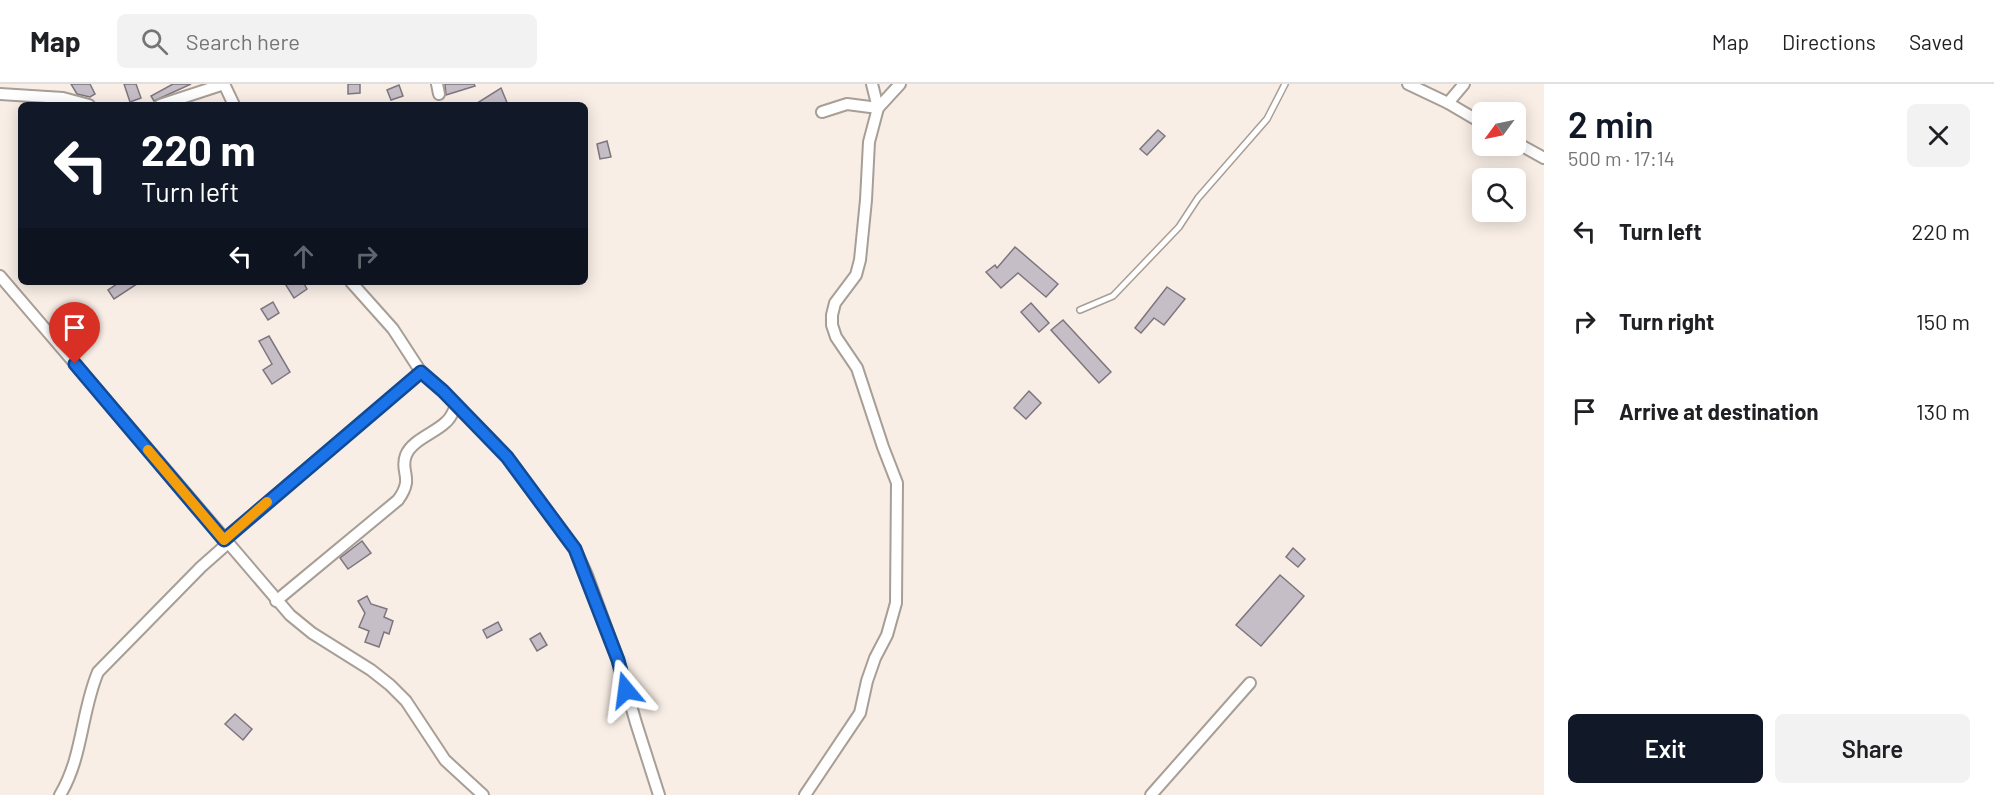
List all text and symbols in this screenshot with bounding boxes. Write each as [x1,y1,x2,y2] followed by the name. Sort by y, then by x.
[117,14,537,68] search box
[30,24,81,58] text: Map
[138,25,171,58] icon: search
[186,28,300,54] text: Search here
[1712,29,1749,54] text: Map
[1782,29,1876,54] text: Directions
[1909,29,1964,54] text: Saved
[1472,102,1526,156] north arrow
[1472,102,1526,222] map controls
[1568,102,1654,145] text: 2 min
[1907,104,1970,167] button: close
[141,124,255,174] text: 220 m
[42,126,120,204] icon: left
[1568,146,1675,170] text: 500 m · 17:14
[1472,168,1526,222] button: search
[141,175,239,207] text: Turn left
[1568,215,1601,248] icon: left
[1619,218,1702,244] text: Turn left
[1911,218,1970,244] text: 220 m
[224,240,257,273] icon: left
[287,240,320,273] icon: ahead
[350,240,383,273] icon: right
[49,302,100,364] pin
[1568,305,1601,338] icon: right
[1619,308,1714,334] text: Turn right
[1916,308,1970,334] text: 150 m
[58,311,91,344] icon: arrive
[1568,395,1601,428] icon: arrive
[1619,398,1818,424] text: Arrive at destination
[1916,398,1970,424] text: 130 m
[594,658,658,722] position arrow
[1568,714,1763,783] button: Exit
[1775,714,1970,783] button: Share

